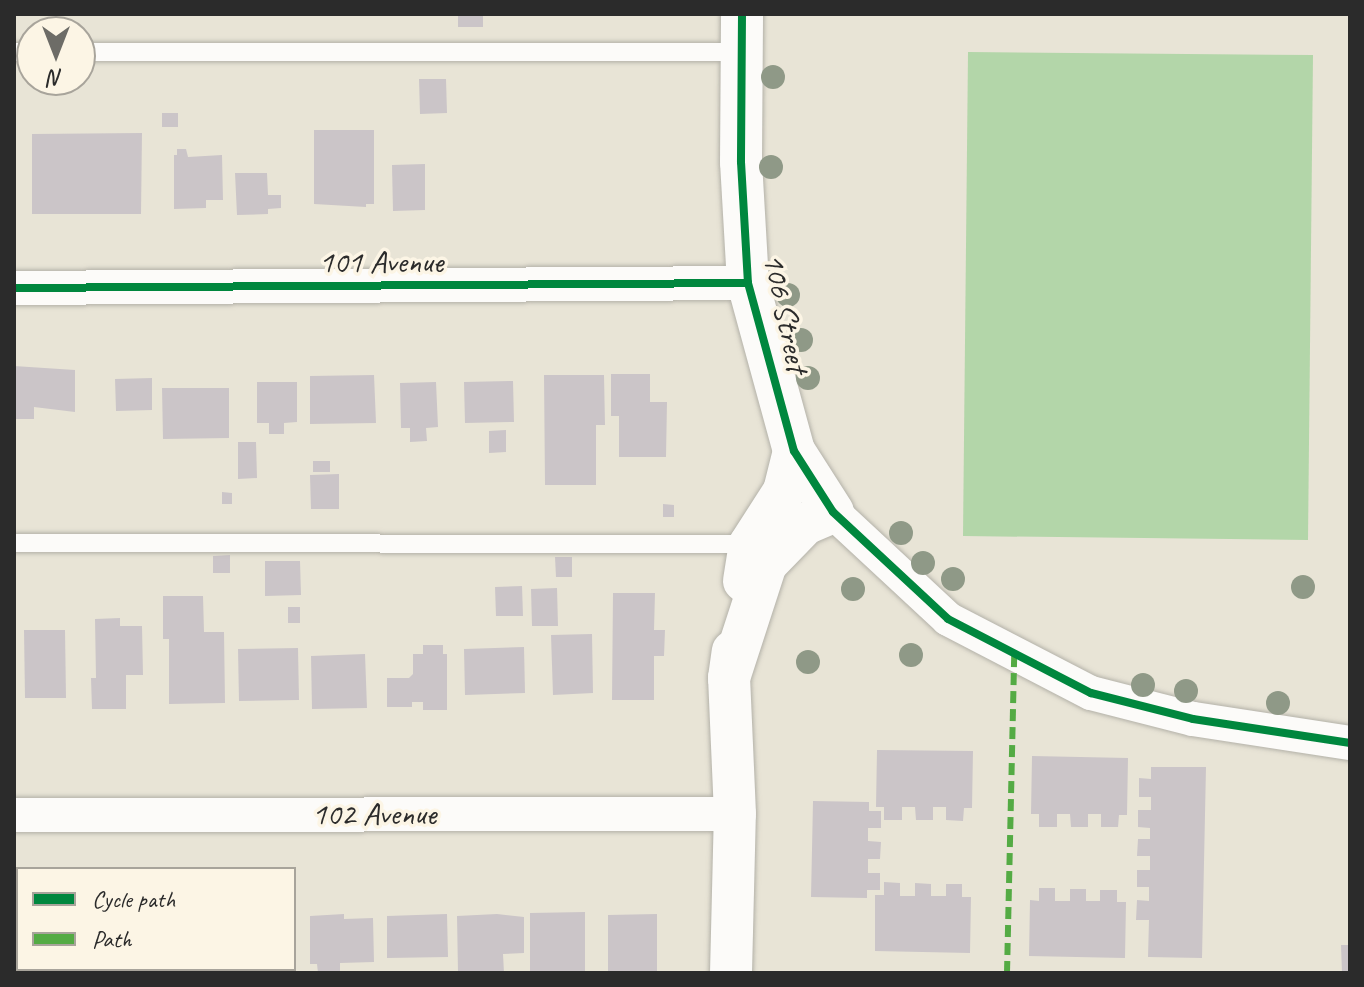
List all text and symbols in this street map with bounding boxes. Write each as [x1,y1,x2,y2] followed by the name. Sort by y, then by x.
[16,16,96,96] north arrow
[49,64,63,92] text: N
[319,243,443,281] street label: 101 Avenue
[754,250,816,376] street label: 106 Street
[312,795,436,833] street label: 102 Avenue
[16,867,296,971] legend
[92,884,175,914] text: Cycle path
[92,924,132,954] text: Path

